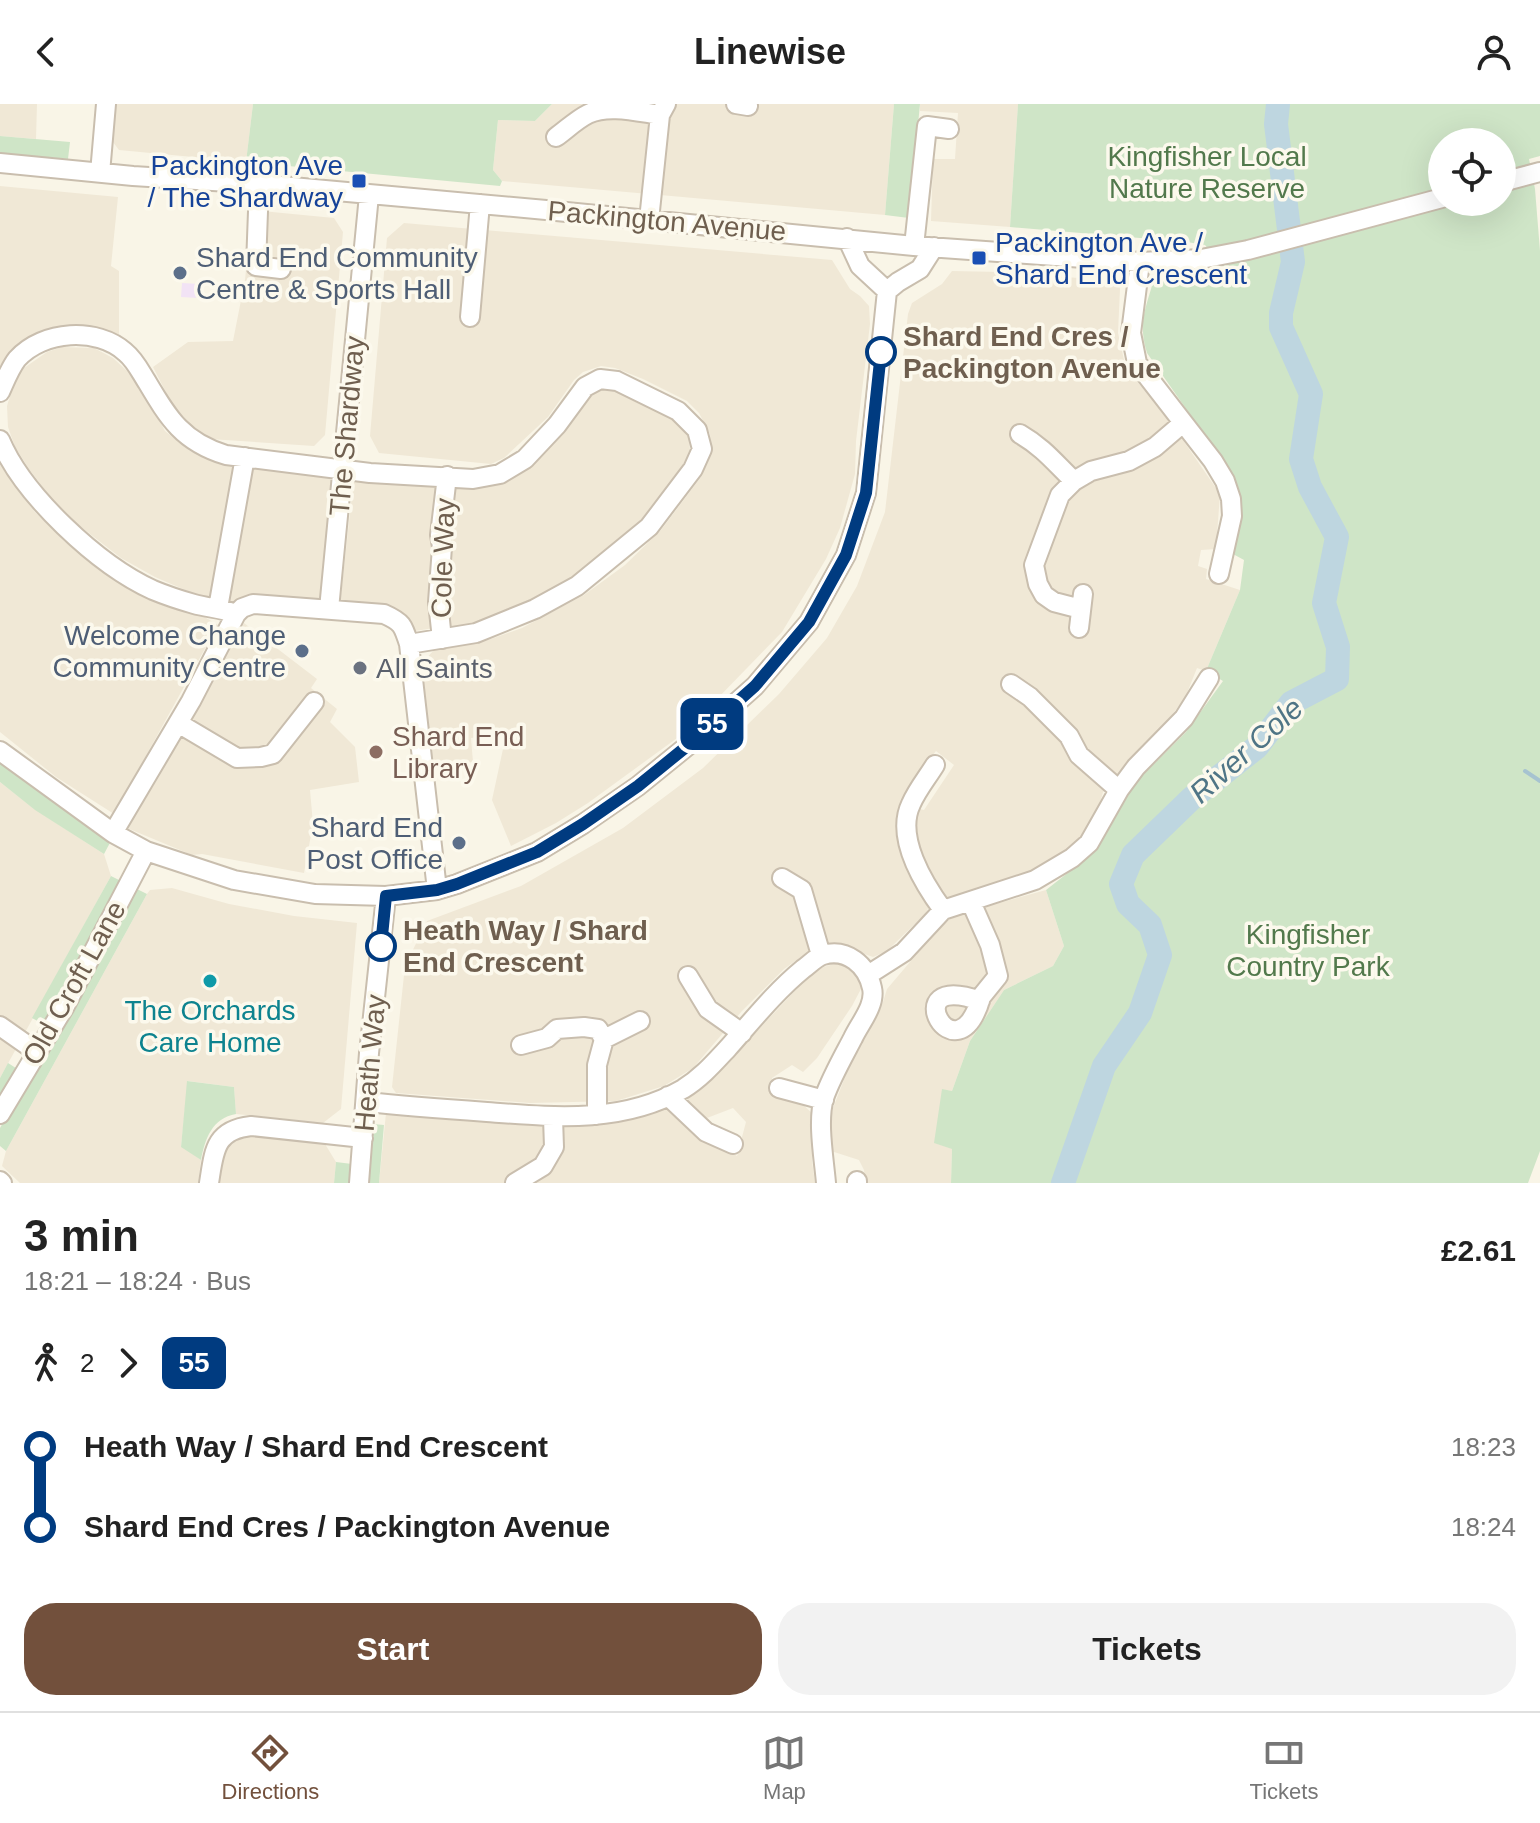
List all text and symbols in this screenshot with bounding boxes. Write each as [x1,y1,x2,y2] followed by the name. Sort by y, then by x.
[24,30,68,74] icon: back
[1472,30,1516,74] icon: person
[694,31,846,72] text: Linewise
[1428,128,1516,216] map controls
[1428,128,1516,216] button: locate
[1107,141,1307,204] park label: Kingfisher Local Nature Reserve
[147,150,343,213] place label: Packington Ave / The Shardway
[350,172,368,190] marker: Packington Ave / The Shardway
[546,195,788,247] street label: Packington Avenue
[995,227,1247,290] place label: Packington Ave / Shard End Crescent
[196,242,478,305] place label: Shard End Community Centre & Sports Hall
[970,249,988,267] marker: Packington Ave / Shard End Crescent
[171,264,189,282] marker: Shard End Community Centre & Sports Hall
[903,321,1161,384] place label: Shard End Cres / Packington Avenue
[324,335,370,517] street label: The Shardway
[866,337,896,367] marker: Shard End Cres / Packington Avenue
[425,497,461,619] street label: Cole Way
[53,620,286,683] place label: Welcome Change Community Centre
[293,642,311,660] marker: Welcome Change Community Centre
[376,653,493,684] place label: All Saints
[351,659,369,677] marker: All Saints
[1183,691,1309,809] water label: River Cole
[676,698,748,750] line badge: 55
[696,708,728,739] text: 55
[392,721,524,784] place label: Shard End Library
[367,743,385,761] marker: Shard End Library
[307,812,443,875] place label: Shard End Post Office
[450,834,468,852] marker: Shard End Post Office
[16,896,132,1070] street label: Old Croft Lane
[403,915,648,978] place label: Heath Way / Shard End Crescent
[1226,919,1391,982] park label: Kingfisher Country Park
[366,931,396,961] marker: Heath Way / Shard End Crescent
[201,972,219,990] marker: The Orchards Care Home
[349,993,391,1133] street label: Heath Way
[124,995,296,1058] place label: The Orchards Care Home
[24,1211,139,1260] text: 3 min
[1441,1234,1516,1267] text: £2.61
[24,1266,251,1296] text: 18:21 – 18:24 · Bus
[24,1341,68,1385] icon: walk
[106,1341,150,1385] icon: forward
[178,1347,210,1378] text: 55
[80,1348,94,1378] text: 2
[84,1430,548,1463] text: Heath Way / Shard End Crescent
[1451,1432,1516,1462] text: 18:23
[84,1510,610,1543] text: Shard End Cres / Packington Avenue
[1451,1512,1516,1542] text: 18:24
[24,1603,762,1695] button: Start
[778,1603,1516,1695] button: Tickets
[222,1731,319,1805] tab: Directions
[762,1731,806,1805] tab: Map
[1250,1731,1318,1805] tab: Tickets

